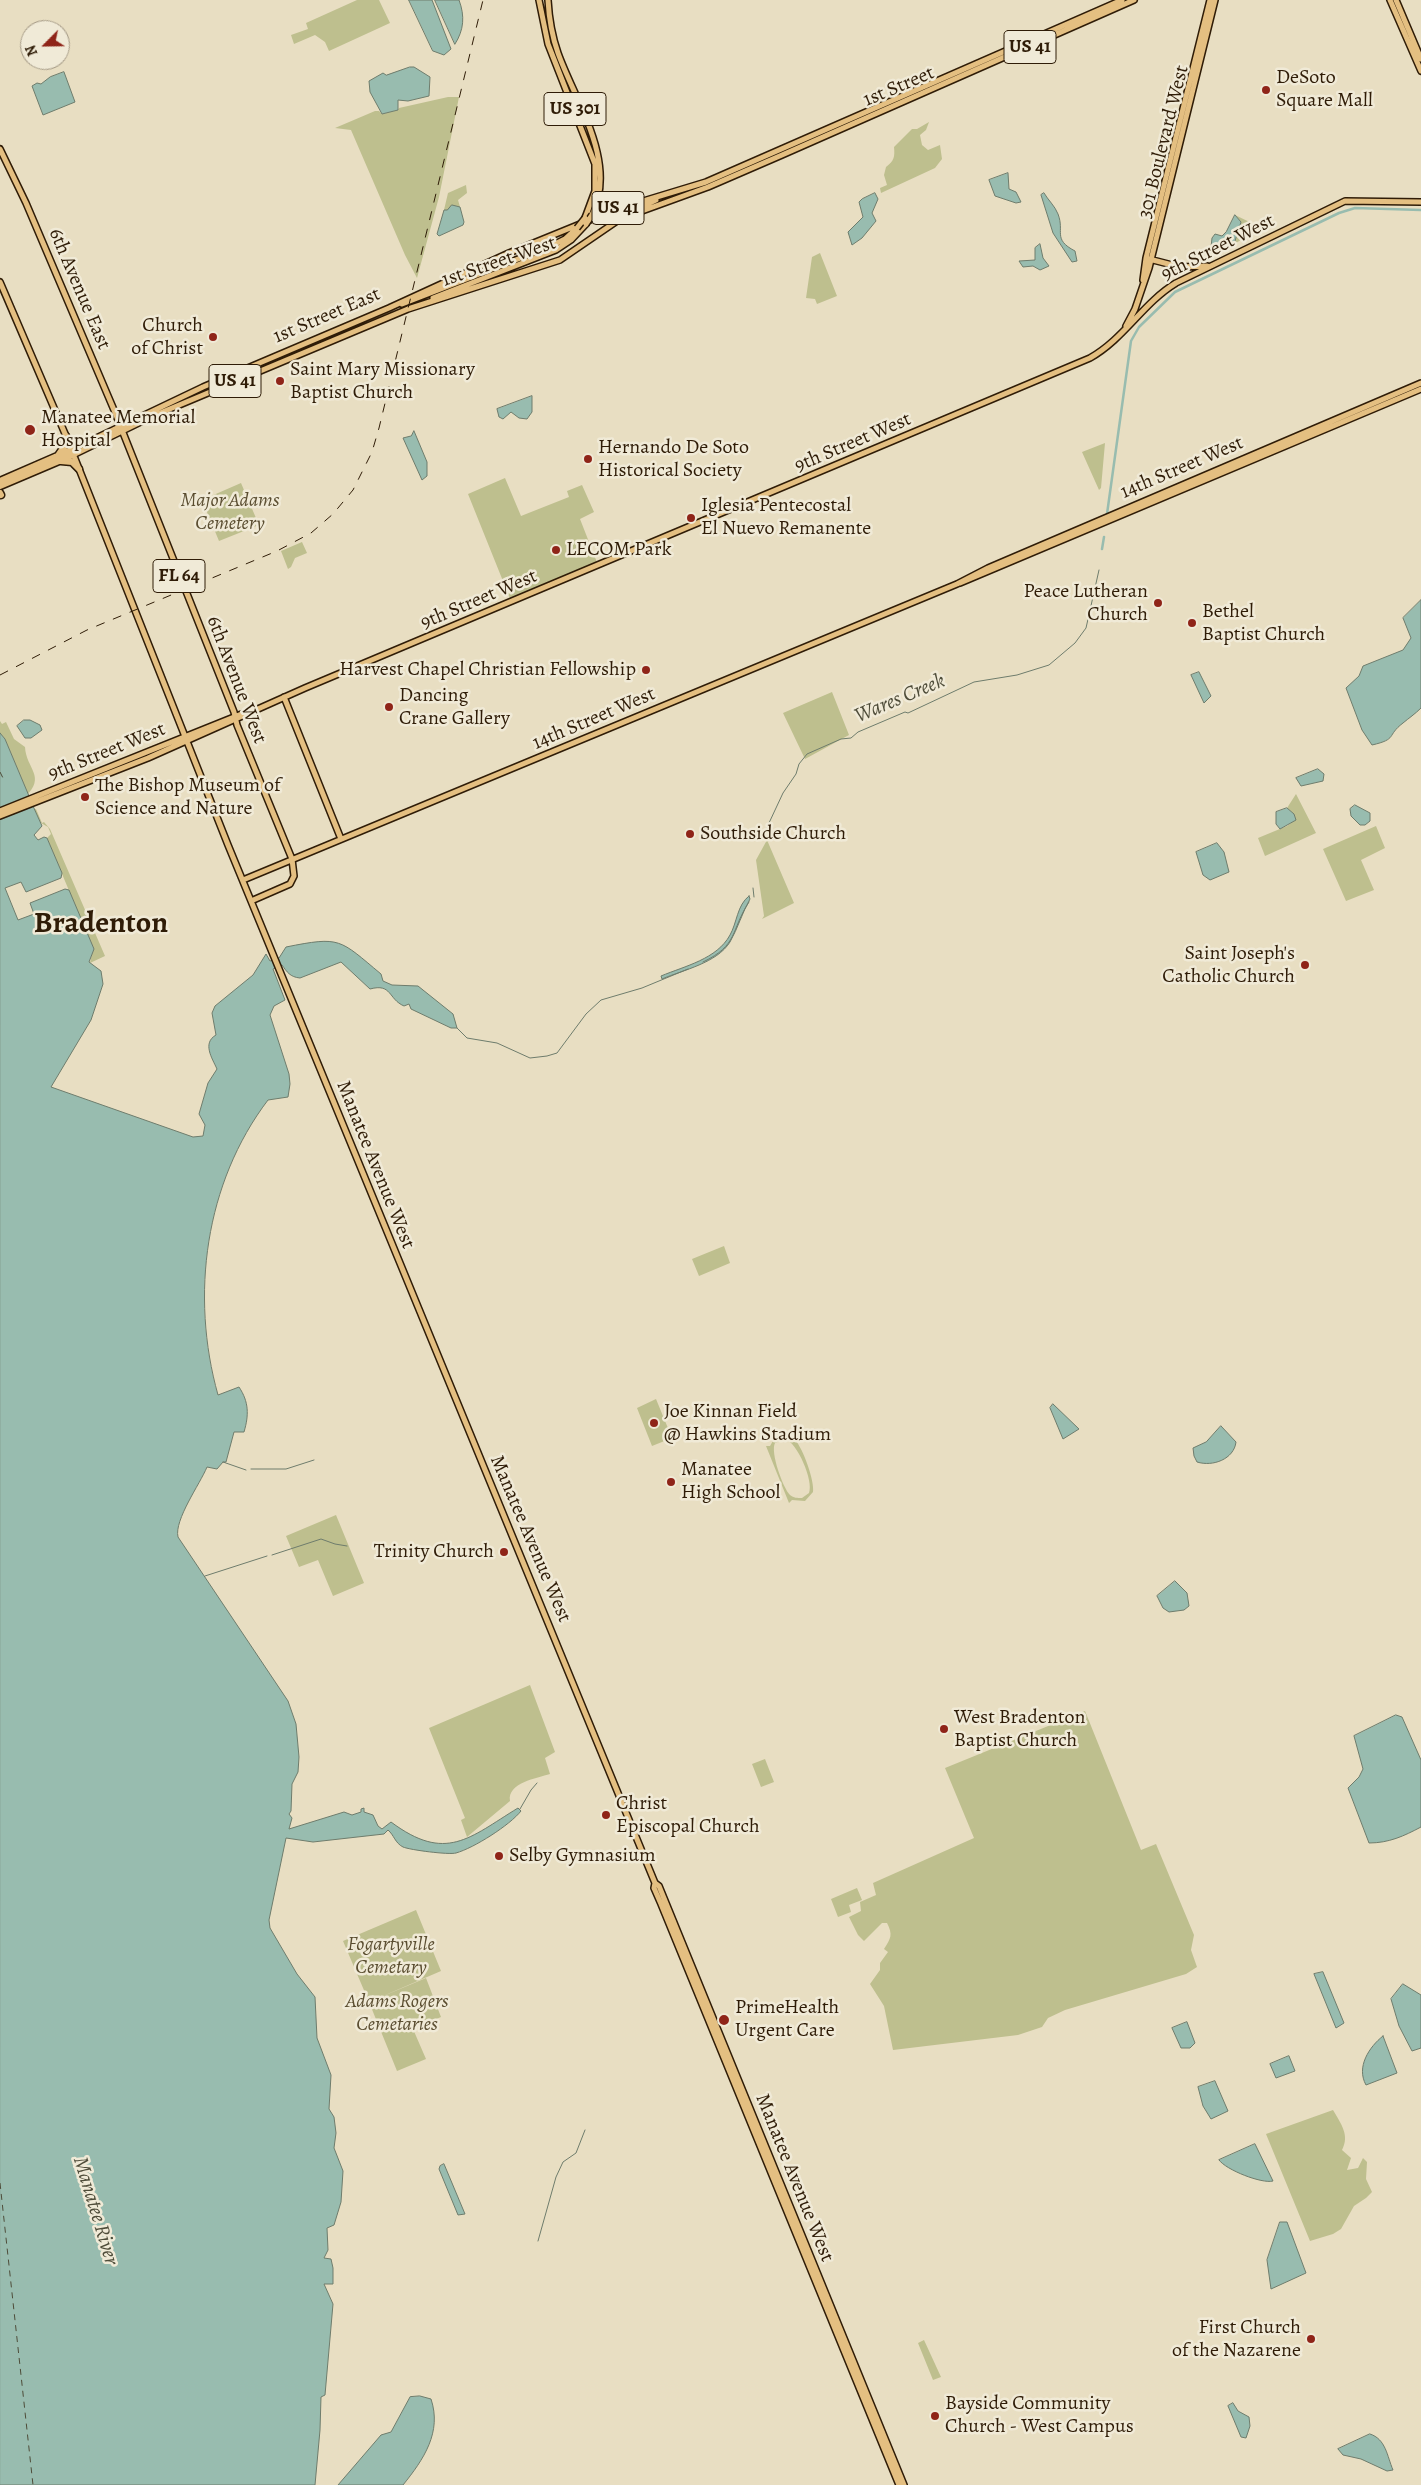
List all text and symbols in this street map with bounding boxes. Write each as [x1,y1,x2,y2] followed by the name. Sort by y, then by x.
[20,20,70,70] north arrow
[1004,31,1056,64] road number: US 41
[21,42,42,59] text: N
[860,61,938,113] street label: 1st Street
[1133,63,1195,221] street label: 301 Boulevard West
[1276,66,1373,113] place label: DeSoto Square Mall
[1260,84,1272,96] marker: DeSoto Square Mall
[544,92,606,126] road number: US 301
[592,192,644,224] road number: US 41
[1157,209,1279,287] street label: 9th Street West
[43,225,115,353] street label: 6th Avenue East
[439,231,559,293] street label: 1st Street West
[270,283,384,349] street label: 1st Street East
[131,314,203,361] place label: Church of Christ
[207,331,219,343] marker: Church of Christ
[290,358,475,405] place label: Saint Mary Missionary Baptist Church
[209,364,261,398] road number: US 41
[274,375,286,387] marker: Saint Mary Missionary Baptist Church
[41,406,195,453] place label: Manatee Memorial Hospital
[791,408,915,478] street label: 9th Street West
[23,423,37,437] marker: Manatee Memorial Hospital
[1117,431,1247,505] street label: 14th Street West
[598,436,749,483] place label: Hernando De Soto Historical Society
[582,453,594,465] marker: Hernando De Soto Historical Society
[180,489,280,536] park label: Major Adams Cemetery
[701,494,871,541] place label: Iglesia Pentecostal El Nuevo Remanente
[685,512,697,524] marker: Iglesia Pentecostal El Nuevo Remanente
[566,538,672,562] place label: LECOM Park
[550,544,562,556] marker: LECOM Park
[153,560,205,592] road number: FL 64
[417,565,541,635] street label: 9th Street West
[1024,580,1148,627] place label: Peace Lutheran Church
[1152,597,1164,609] marker: Peace Lutheran Church
[1202,600,1325,647] place label: Bethel Baptist Church
[201,613,271,747] street label: 6th Avenue West
[1186,617,1198,629] marker: Bethel Baptist Church
[339,658,636,682] place label: Harvest Chapel Christian Fellowship
[640,664,652,676] marker: Harvest Chapel Christian Fellowship
[851,669,949,729] water label: Wares Creek
[529,682,659,756] street label: 14th Street West
[399,684,510,731] place label: Dancing Crane Gallery
[383,701,395,713] marker: Dancing Crane Gallery
[45,718,169,786] street label: 9th Street West
[95,774,281,821] place label: The Bishop Museum of Science and Nature
[79,791,91,803] marker: The Bishop Museum of Science and Nature
[700,822,846,846] place label: Southside Church
[684,828,696,840] marker: Southside Church
[34,907,168,943] district label: Bradenton
[1162,942,1295,989] place label: Saint Joseph's Catholic Church
[1299,959,1311,971] marker: Saint Joseph's Catholic Church
[330,1077,420,1253] street label: Manatee Avenue West
[664,1400,831,1447] place label: Joe Kinnan Field @ Hawkins Stadium
[648,1417,660,1429] marker: Joe Kinnan Field @ Hawkins Stadium
[484,1452,576,1626] street label: Manatee Avenue West
[681,1458,780,1505] place label: Manatee High School
[665,1476,677,1488] marker: Manatee High School
[374,1540,494,1564] place label: Trinity Church
[498,1546,510,1558] marker: Trinity Church
[954,1706,1085,1753] place label: West Bradenton Baptist Church
[938,1723,950,1735] marker: West Bradenton Baptist Church
[616,1792,760,1839] place label: Christ Episcopal Church
[600,1809,612,1821] marker: Christ Episcopal Church
[509,1844,656,1868] place label: Selby Gymnasium
[493,1850,505,1862] marker: Selby Gymnasium
[347,1933,435,1980] park label: Fogartyville Cemetary
[345,1990,449,2037] park label: Adams Rogers Cemetaries
[735,1996,839,2043] place label: PrimeHealth Urgent Care
[717,2013,731,2027] marker: PrimeHealth Urgent Care
[749,2090,839,2266] street label: Manatee Avenue West
[67,2154,123,2268] water label: Manatee River
[1172,2316,1301,2363] place label: First Church of the Nazarene
[1305,2333,1317,2345] marker: First Church of the Nazarene
[945,2392,1134,2439] place label: Bayside Community Church - West Campus
[929,2410,941,2422] marker: Bayside Community Church - West Campus

